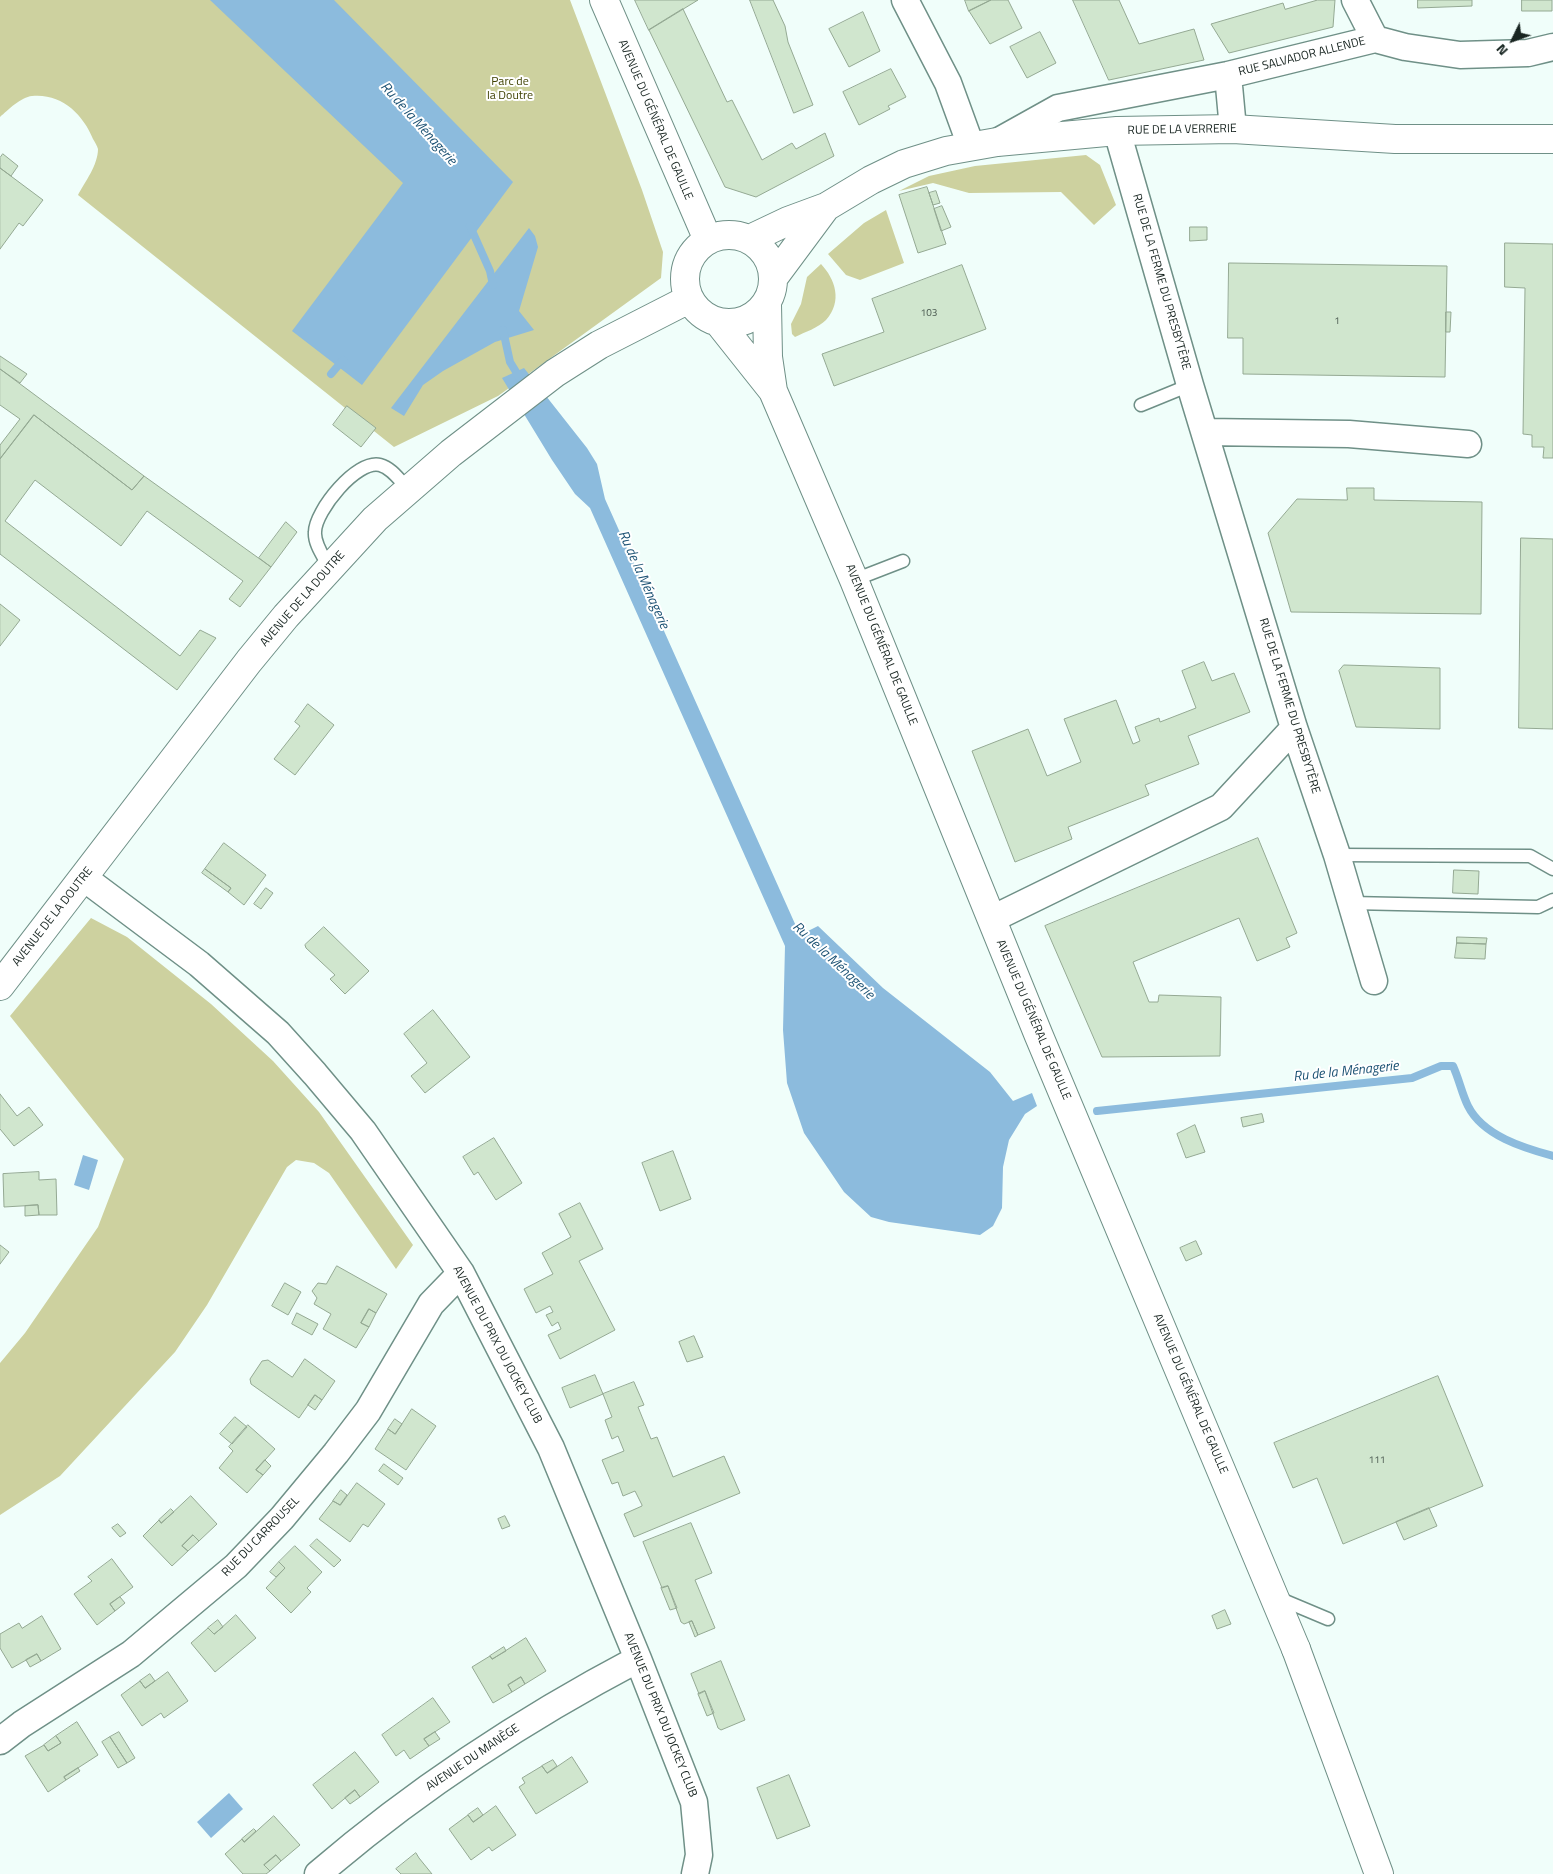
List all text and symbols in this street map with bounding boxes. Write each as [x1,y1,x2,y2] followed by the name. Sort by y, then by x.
[1488,15,1538,65] north arrow
[1237,34,1367,80] street label: RUE SALVADOR ALLENDE
[615,38,695,202] street label: AVENUE DU GÉNÉRAL DE GAULLE
[1490,40,1513,61] text: N
[487,75,533,103] park label: Parc de la Doutre
[376,79,460,169] water label: Ru de la Ménagerie
[1127,122,1237,138] street label: RUE DE LA VERRERIE
[1129,192,1193,372] street label: RUE DE LA FERME DU PRESBYTÈRE
[921,308,937,320] house number: 103
[1334,316,1340,328] house number: 1
[614,528,672,632] water label: Ru de la Ménagerie
[258,548,348,650] street label: AVENUE DE LA DOUTRE
[842,562,920,728] street label: AVENUE DU GÉNÉRAL DE GAULLE
[1255,616,1323,796] street label: RUE DE LA FERME DU PRESBYTÈRE
[10,865,96,969] street label: AVENUE DE LA DOUTRE
[789,919,877,1003] water label: Ru de la Ménagerie
[993,938,1073,1102] street label: AVENUE DU GÉNÉRAL DE GAULLE
[1293,1058,1399,1086] water label: Ru de la Ménagerie
[449,1264,545,1426] street label: AVENUE DU PRIX DU JOCKEY CLUB
[1150,1312,1230,1476] street label: AVENUE DU GÉNÉRAL DE GAULLE
[1369,1455,1385,1467] house number: 111
[219,1494,303,1580] street label: RUE DU CARROUSEL
[620,1631,700,1799] street label: AVENUE DU PRIX DU JOCKEY CLUB
[424,1721,522,1795] street label: AVENUE DU MANÈGE

